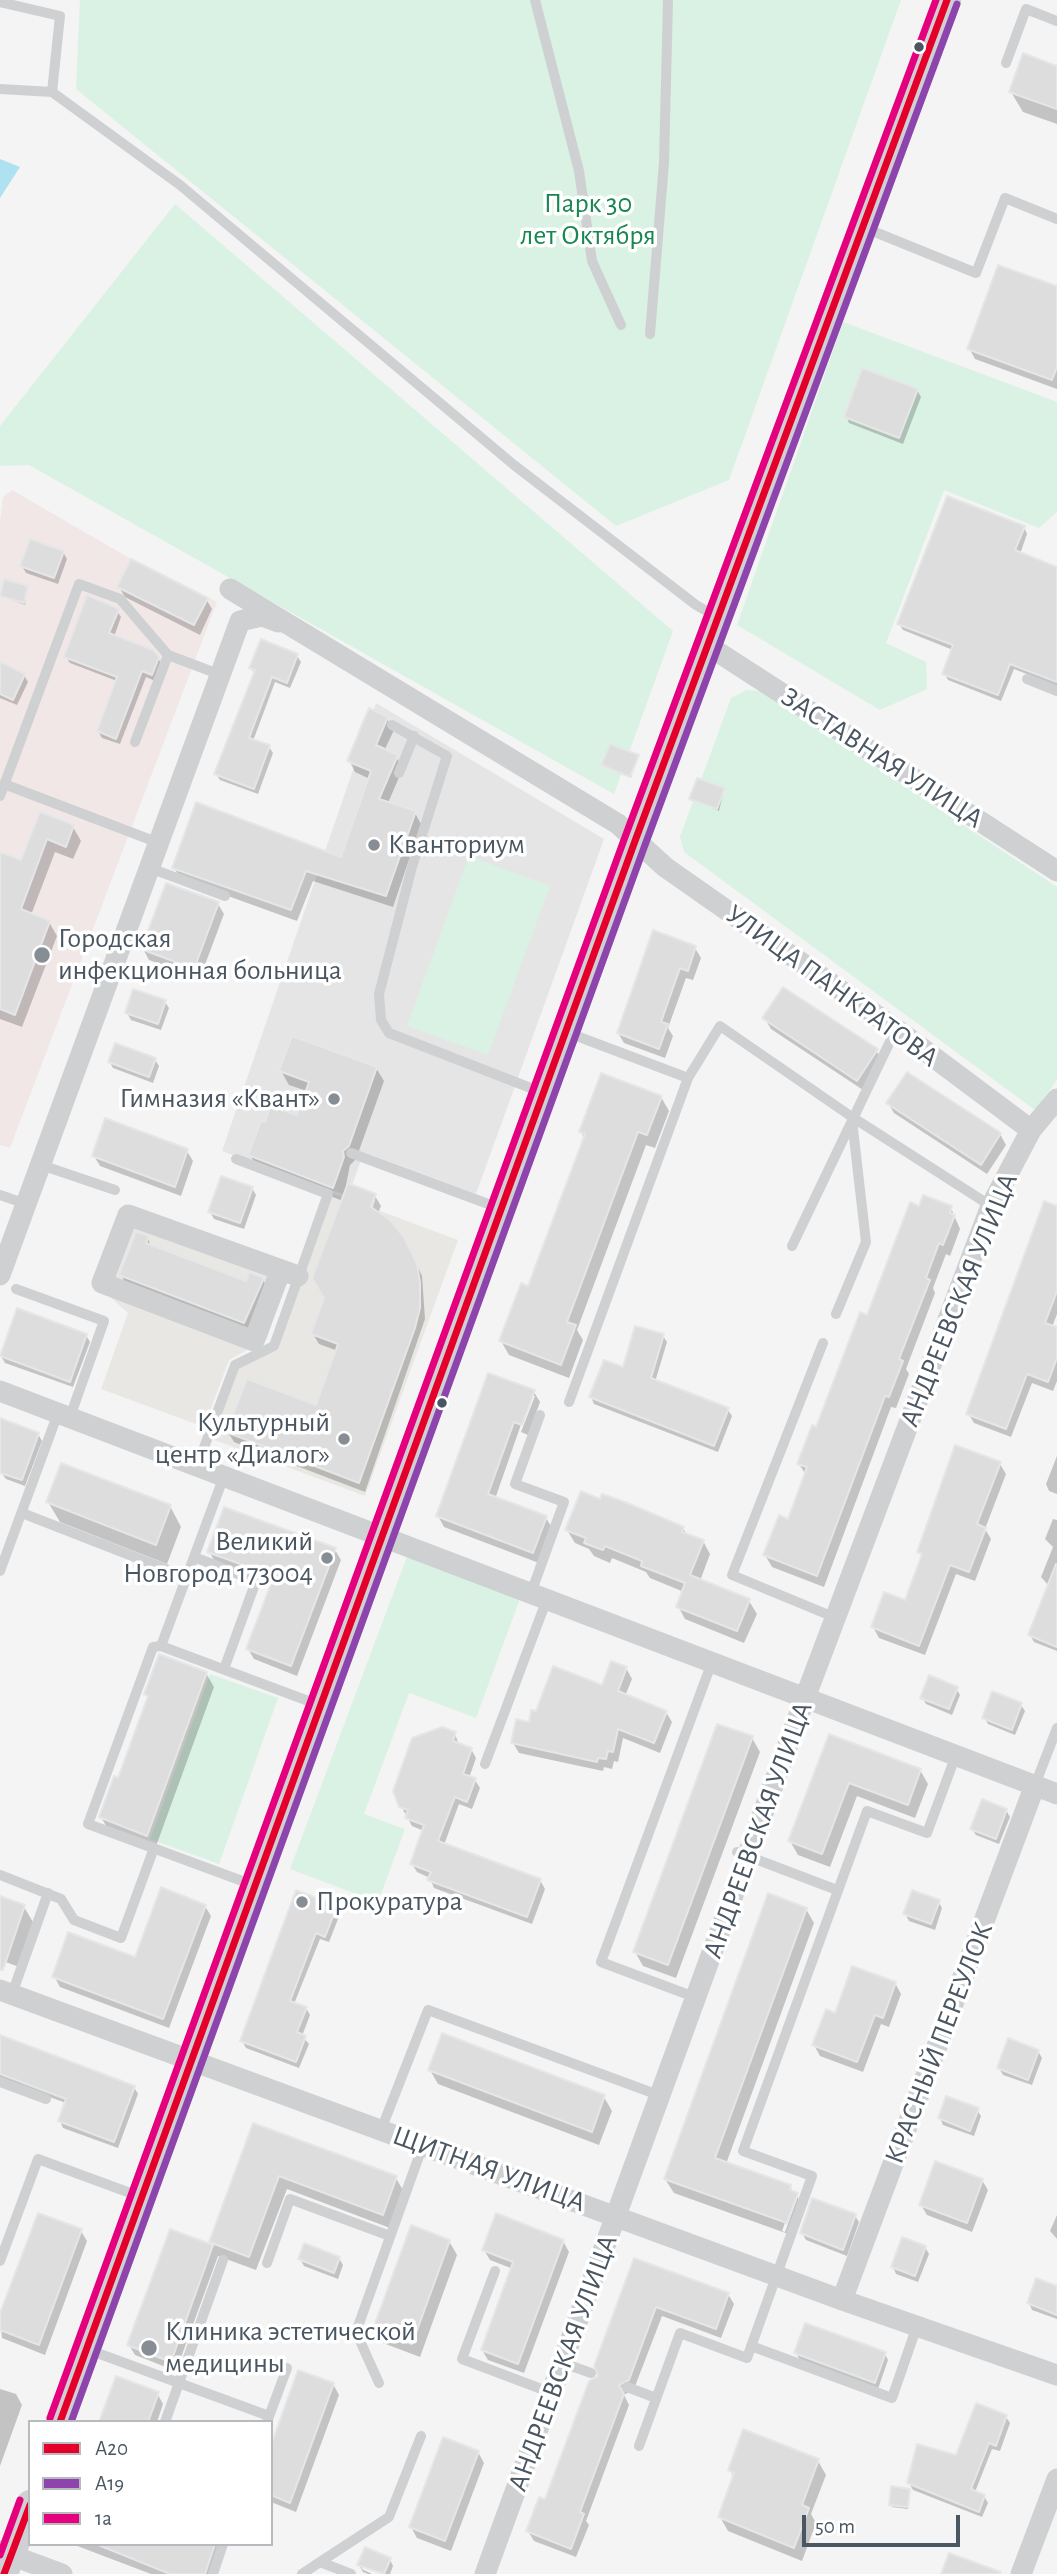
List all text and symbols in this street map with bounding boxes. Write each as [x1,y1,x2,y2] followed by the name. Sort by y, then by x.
[912,40,926,54] unlabelled marker
[520,187,656,253] park label: Парк 30 лет Октября
[775,680,989,836] street label: ЗАСТАВНАЯ УЛИЦА
[388,828,525,862] place label: Кванториум
[366,837,382,853] marker: Кванториум
[719,898,945,1074] street label: УЛИЦА ПАНКРАТОВА
[58,922,342,988] place label: Городская инфекционная больница
[32,945,52,965] marker: Городская инфекционная больница
[120,1082,320,1116] place label: Гимназия «Квант»
[326,1091,342,1107] marker: Гимназия «Квант»
[893,1168,1025,1432] street label: АНДРЕЕВСКАЯ УЛИЦА
[435,1396,449,1410] unlabelled marker
[155,1406,330,1472] place label: Культурный центр «Диалог»
[336,1431,352,1447] marker: Культурный центр «Диалог»
[123,1525,313,1591] place label: Великий Новгород 173004
[319,1550,335,1566] marker: Великий Новгород 173004
[696,1697,820,1963] street label: АНДРЕЕВСКАЯ УЛИЦА
[316,1885,463,1919] place label: Прокуратура
[294,1894,310,1910] marker: Прокуратура
[877,1918,1001,2168] street label: КРАСНЫЙ ПЕРЕУЛОК
[388,2119,590,2219] street label: ЩИТНАЯ УЛИЦА
[501,2230,625,2496] street label: АНДРЕЕВСКАЯ УЛИЦА
[165,2315,416,2381] place label: Клиника эстетической медицины
[139,2338,159,2358] marker: Клиника эстетической медицины
[28,2420,273,2546] legend
[95,2438,128,2459] text: А20
[95,2473,124,2494] text: A19
[805,2500,962,2544] scale bar
[95,2508,112,2529] text: 1a
[815,2516,855,2537] text: 50 m

